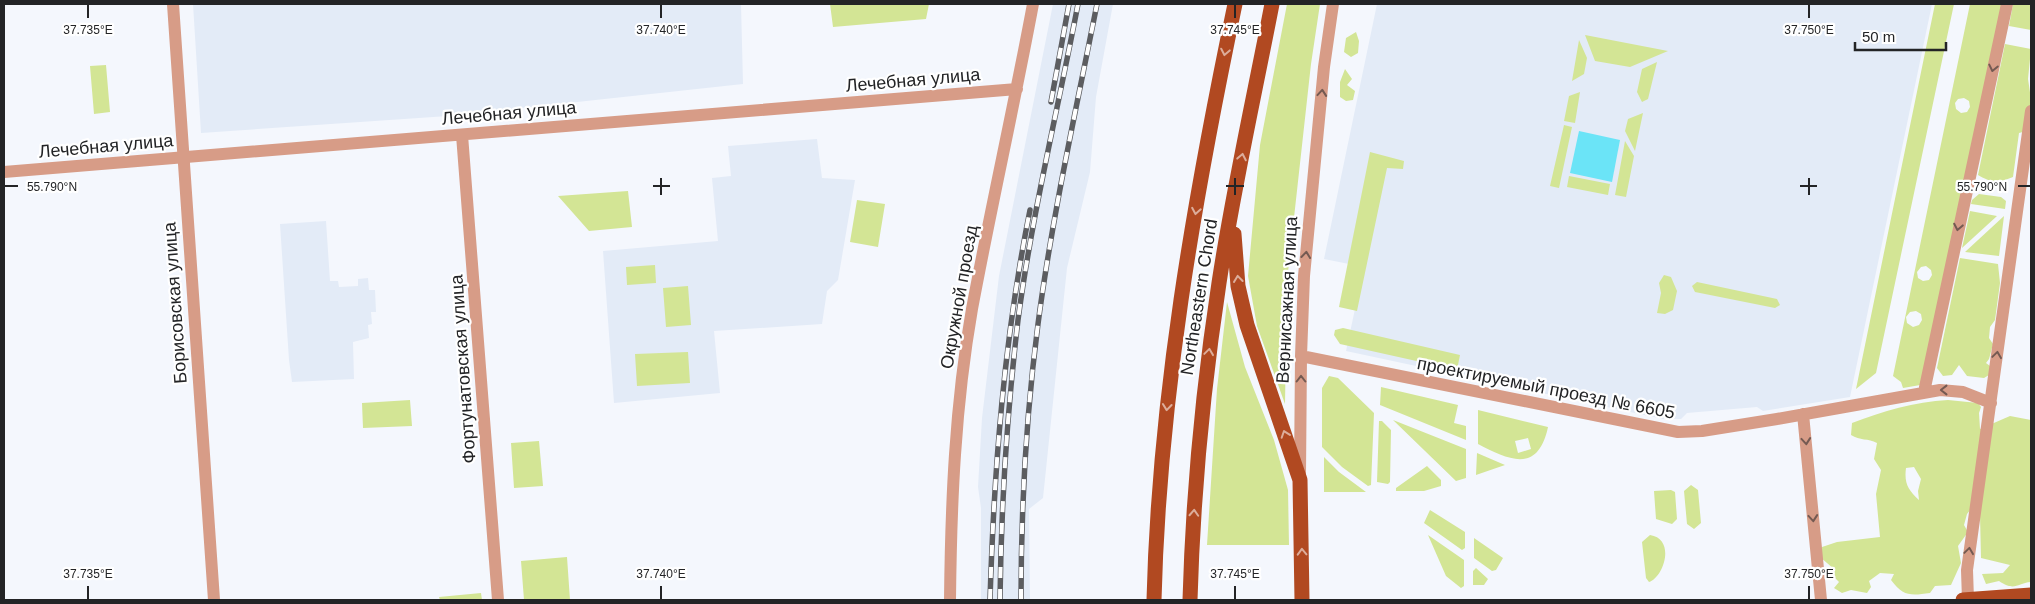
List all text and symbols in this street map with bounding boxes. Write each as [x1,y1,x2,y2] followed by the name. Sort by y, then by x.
[1855,20,1946,52] scale bar
[63,23,113,37] text: 37.735°E
[636,23,686,37] text: 37.740°E
[1210,23,1260,37] text: 37.745°E
[1784,23,1834,37] text: 37.750°E
[1862,28,1895,45] text: 50 m
[1221,47,1231,56] one-way arrow
[845,64,982,96] street label: Лечебная улица
[1988,64,1999,73] one-way arrow
[1316,89,1327,97] one-way arrow
[441,97,578,129] street label: Лечебная улица
[38,130,175,162] street label: Лечебная улица
[1236,152,1247,161] one-way arrow
[27,180,77,194] text: 55.790°N
[1957,180,2007,194] text: 55.790°N
[1191,207,1201,216] one-way arrow
[1273,215,1301,384] street label: Вернисажная улица
[1177,217,1221,377] street label: Northeastern Chord
[159,221,191,384] street label: Борисовская улица
[937,223,982,370] street label: Окружной проезд
[1954,223,1964,232] one-way arrow
[1300,251,1311,259] one-way arrow
[446,273,480,464] street label: Фортунатовская улица
[1233,275,1244,283] one-way arrow
[1203,347,1214,355] one-way arrow
[1991,351,2002,359] one-way arrow
[1415,353,1677,423] street label: проектируемый проезд № 6605
[1295,375,1306,383] one-way arrow
[1940,385,1948,395] one-way arrow
[1162,403,1173,411] one-way arrow
[1281,430,1291,439] one-way arrow
[1800,438,1811,446] one-way arrow
[1189,509,1200,517] one-way arrow
[1807,514,1818,522] one-way arrow
[1297,547,1307,555] one-way arrow
[1963,547,1974,555] one-way arrow
[63,567,113,581] text: 37.735°E
[636,567,686,581] text: 37.740°E
[1210,567,1260,581] text: 37.745°E
[1784,567,1834,581] text: 37.750°E

